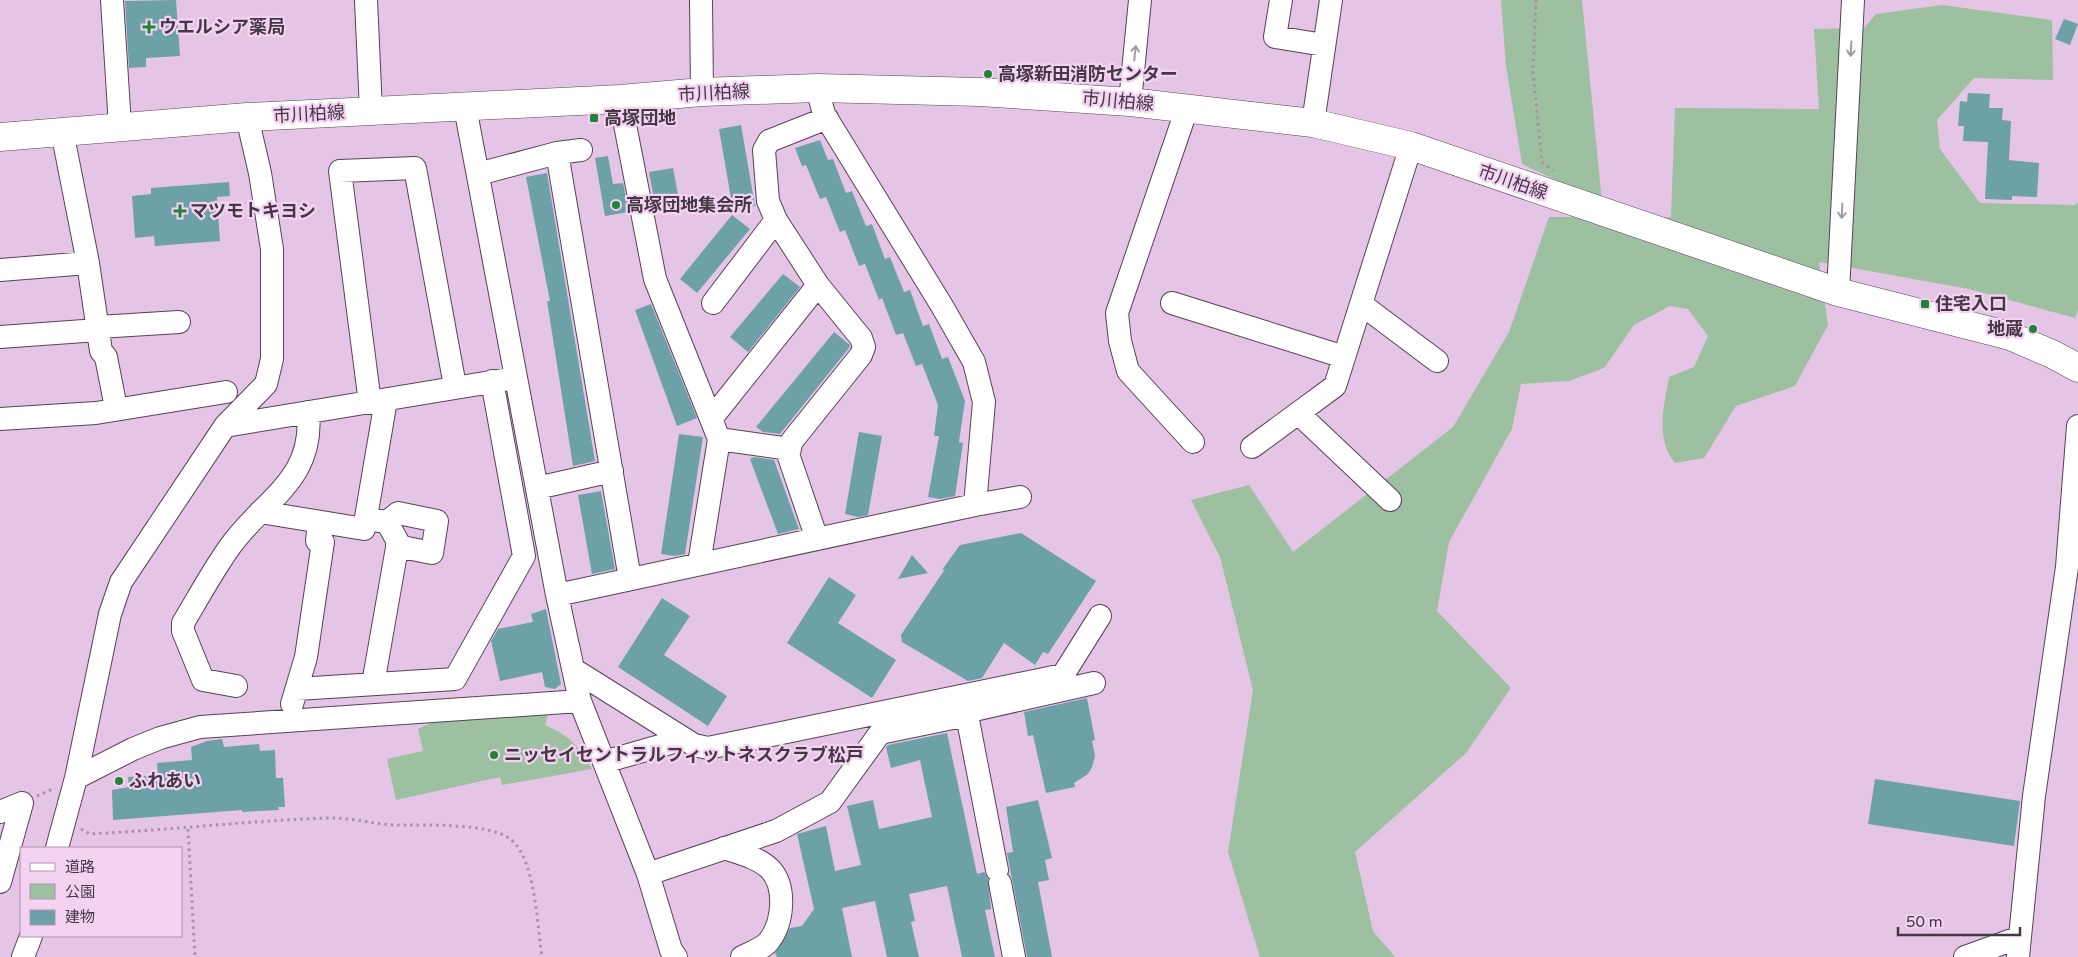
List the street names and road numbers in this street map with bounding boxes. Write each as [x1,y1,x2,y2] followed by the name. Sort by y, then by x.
[677,80,751,106] street label: 市川柏線
[1081,87,1155,115] street label: 市川柏線
[272,101,346,127] street label: 市川柏線
[1475,160,1551,204] street label: 市川柏線

